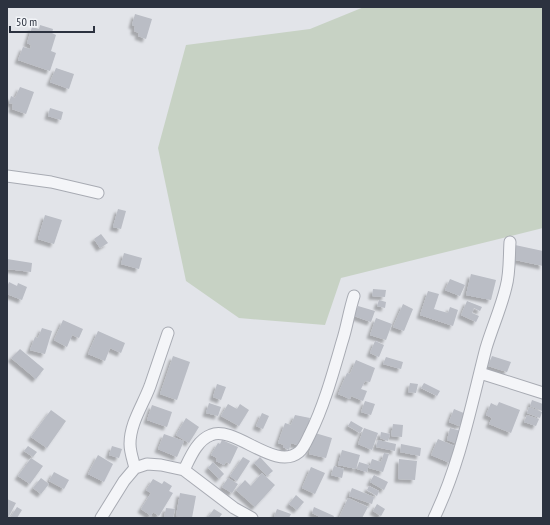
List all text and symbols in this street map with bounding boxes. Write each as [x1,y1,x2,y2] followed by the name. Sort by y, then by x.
[10,8,94,34] scale bar
[16,14,37,29] text: 50 m

